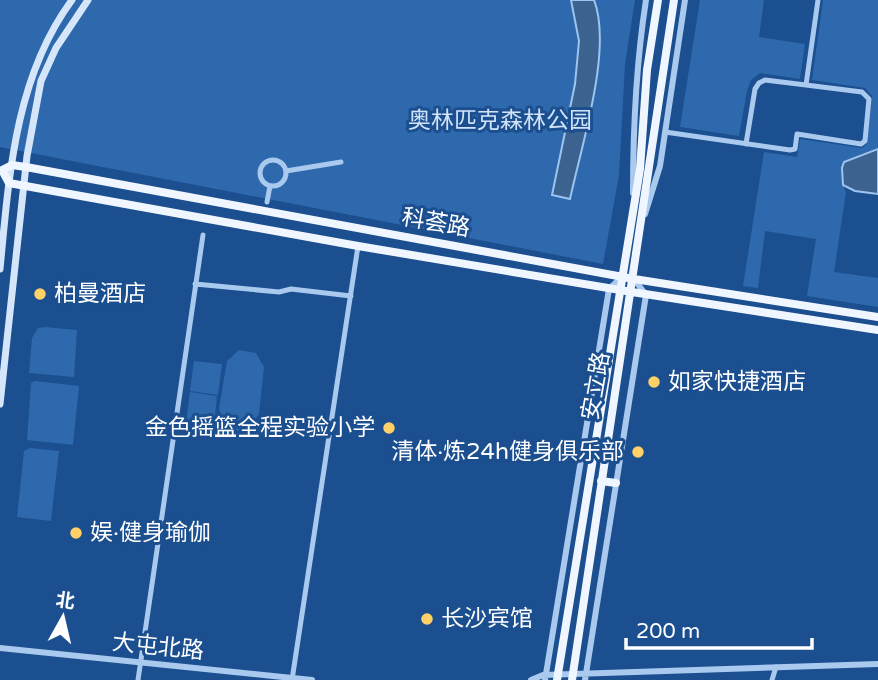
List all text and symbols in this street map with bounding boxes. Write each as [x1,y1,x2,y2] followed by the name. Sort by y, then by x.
[408,107,592,135] park label: 奥林匹克森林公园
[400,203,472,243] street label: 科荟路
[54,280,146,308] place label: 柏曼酒店
[32,286,48,302] marker: 柏曼酒店
[576,350,616,422] street label: 安立路
[668,368,806,396] place label: 如家快捷酒店
[646,374,662,390] marker: 如家快捷酒店
[145,414,375,442] place label: 金色摇篮全程实验小学
[381,420,397,436] marker: 金色摇篮全程实验小学
[391,438,624,466] place label: 清体·炼24h健身俱乐部
[630,444,646,460] marker: 清体·炼24h健身俱乐部
[90,519,211,547] place label: 娱·健身瑜伽
[68,525,84,541] marker: 娱·健身瑜伽
[28,582,98,652] north arrow
[54,589,76,613] text: 北
[441,605,533,633] place label: 长沙宾馆
[626,606,812,650] scale bar
[419,611,435,627] marker: 长沙宾馆
[636,619,700,644] text: 200 m
[111,628,205,666] street label: 大屯北路

